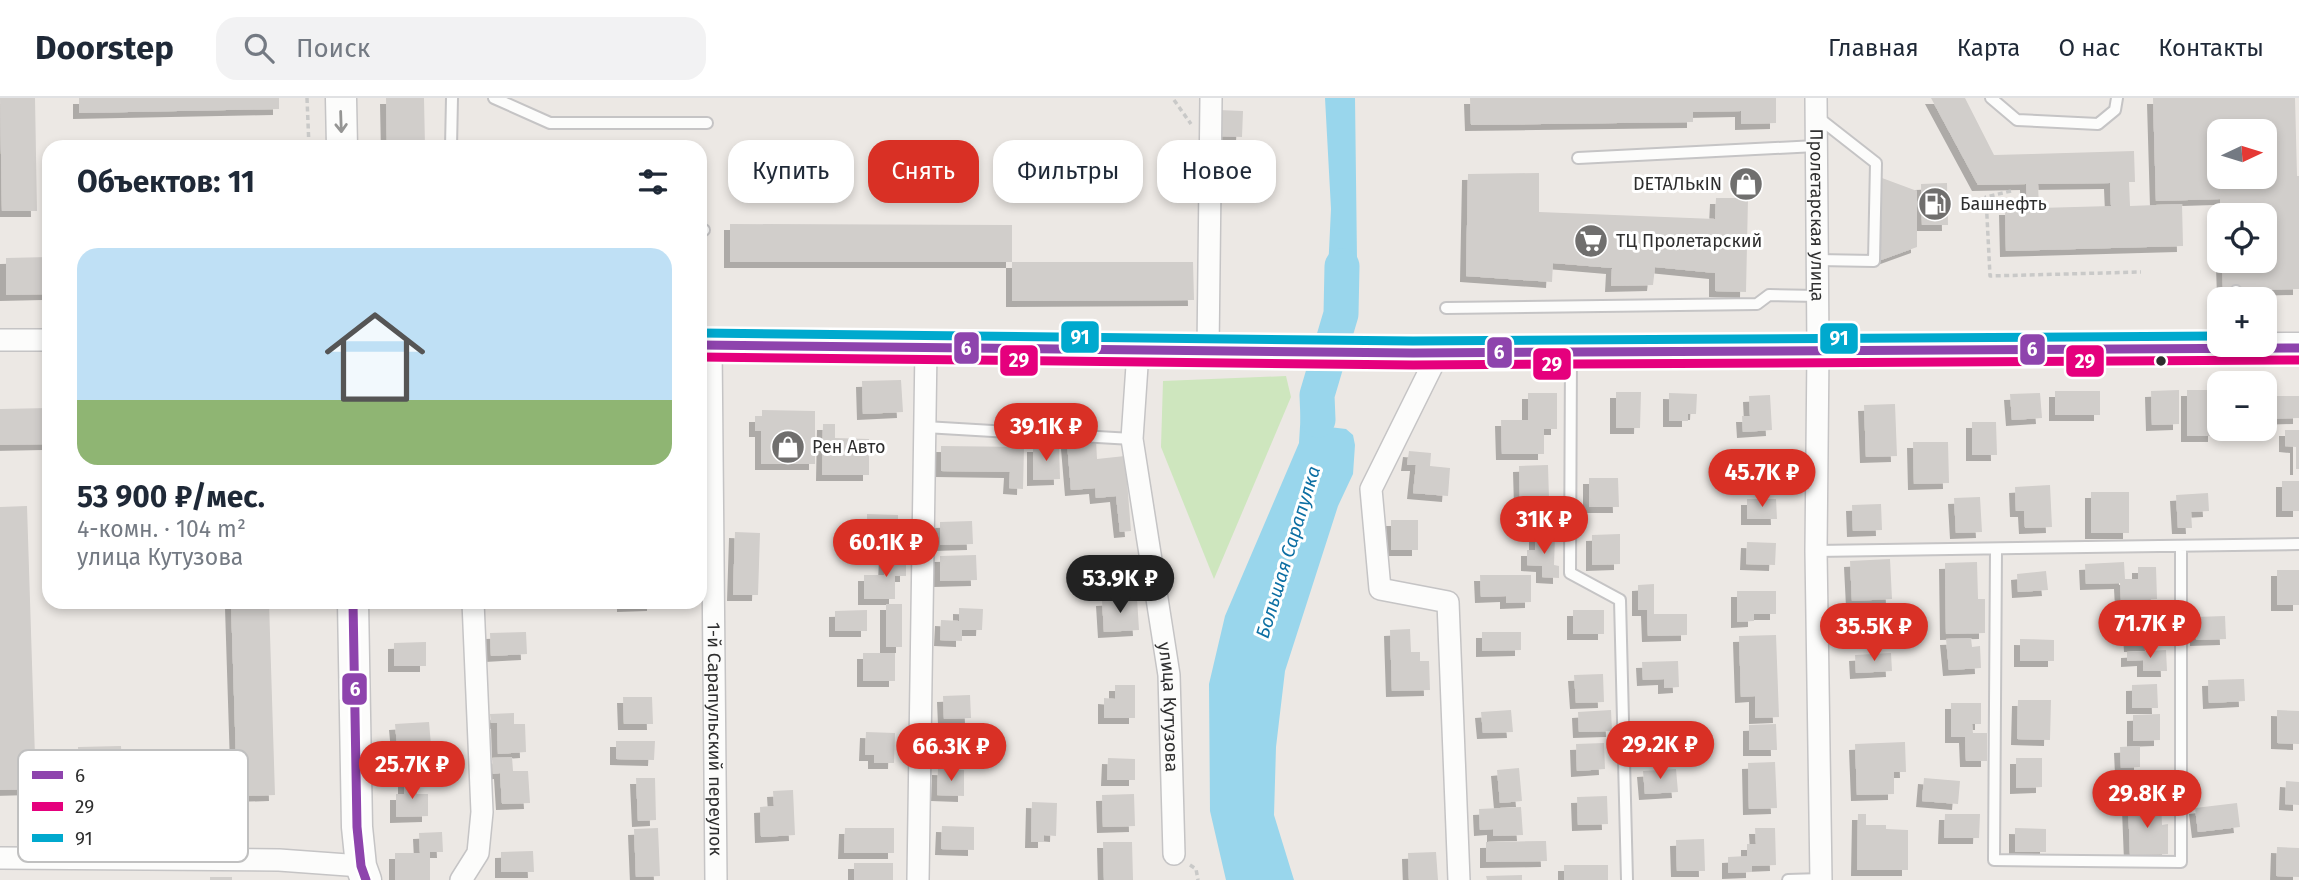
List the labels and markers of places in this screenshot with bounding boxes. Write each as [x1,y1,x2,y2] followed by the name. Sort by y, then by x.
[1727,165,1765,203] shop icon: DЕТАЛЬкIN
[1633,173,1722,195] place label: DЕТАЛЬкIN
[1916,185,1954,223] fuel station icon: Башнефть
[1960,193,2047,215] place label: Башнефть
[1572,222,1610,260] supermarket icon: ТЦ Пролетарский
[1616,230,1762,252] place label: ТЦ Пролетарский
[2154,354,2168,368] unlabelled marker
[981,404,1111,463] pin: 39.1K ₽
[769,428,807,466] shop icon: Рен Авто
[812,436,885,458] place label: Рен Авто
[1697,450,1827,509] pin: 45.7K ₽
[1495,496,1593,556] pin: 31K ₽
[821,519,951,579] pin: 60.1K ₽
[1055,556,1185,615] pin: 53.9K ₽
[2085,601,2215,660] pin: 71.7K ₽
[1809,603,1939,663] pin: 35.5K ₽
[1595,722,1725,781] pin: 29.2K ₽
[886,724,1016,783] pin: 66.3K ₽
[347,742,477,801] pin: 25.7K ₽
[2082,770,2212,830] pin: 29.8K ₽

